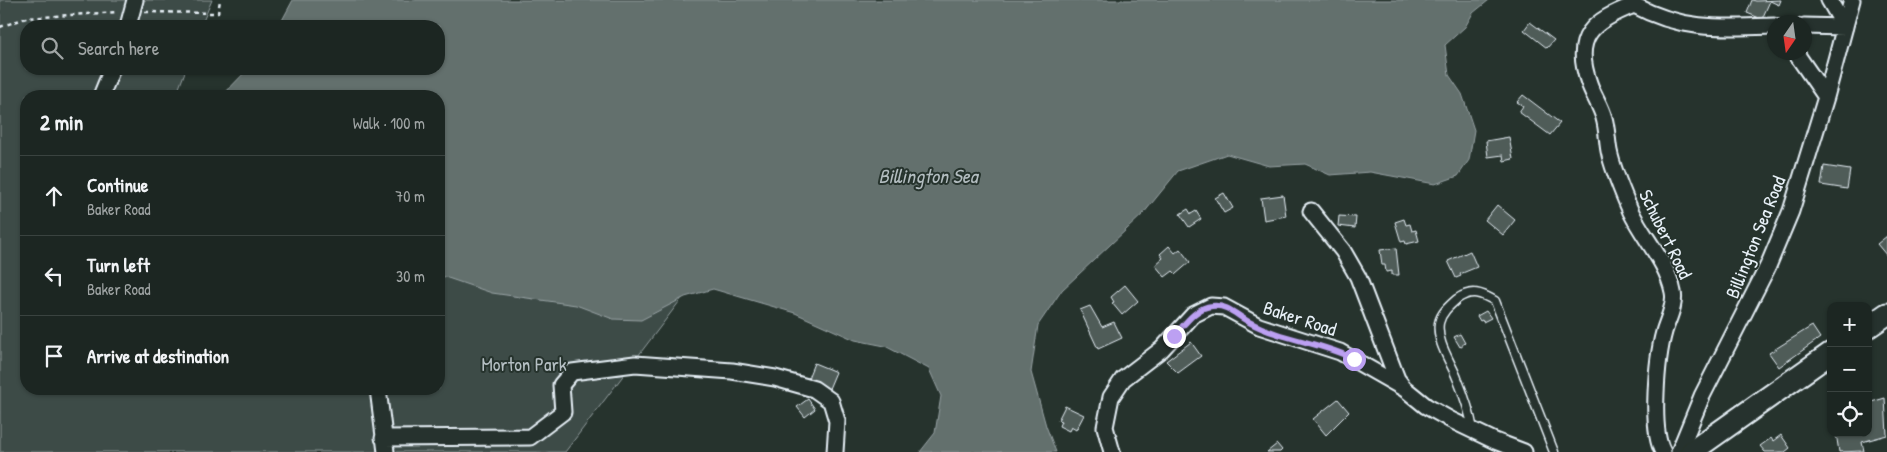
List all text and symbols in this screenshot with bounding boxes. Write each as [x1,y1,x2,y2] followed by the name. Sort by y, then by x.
[1767,15,1812,60] north arrow
[20,20,445,75] search box
[38,34,66,62] icon: search
[78,35,159,61] text: Search here
[40,108,83,137] text: 2 min
[353,112,425,134] text: Walk · 100 m
[878,162,980,190] water label: Billington Sea
[1719,171,1792,302] street label: Billington Sea Road
[87,172,148,198] text: Continue
[40,182,68,210] icon: ahead
[395,185,425,207] text: 70 m
[1633,185,1699,284] street label: Schubert Road
[87,198,150,220] text: Baker Road
[87,252,150,278] text: Turn left
[40,262,68,290] icon: left
[396,265,425,287] text: 30 m
[87,278,150,300] text: Baker Road
[1260,294,1340,342] street label: Baker Road
[1827,302,1872,437] map controls
[1827,302,1872,347] button: +
[1163,325,1186,348] route end
[40,342,68,370] icon: arrive
[87,343,229,369] text: Arrive at destination
[1827,347,1872,392] button: −
[1343,348,1366,371] route start
[481,351,567,377] park label: Morton Park
[1827,392,1872,437] button: locate

